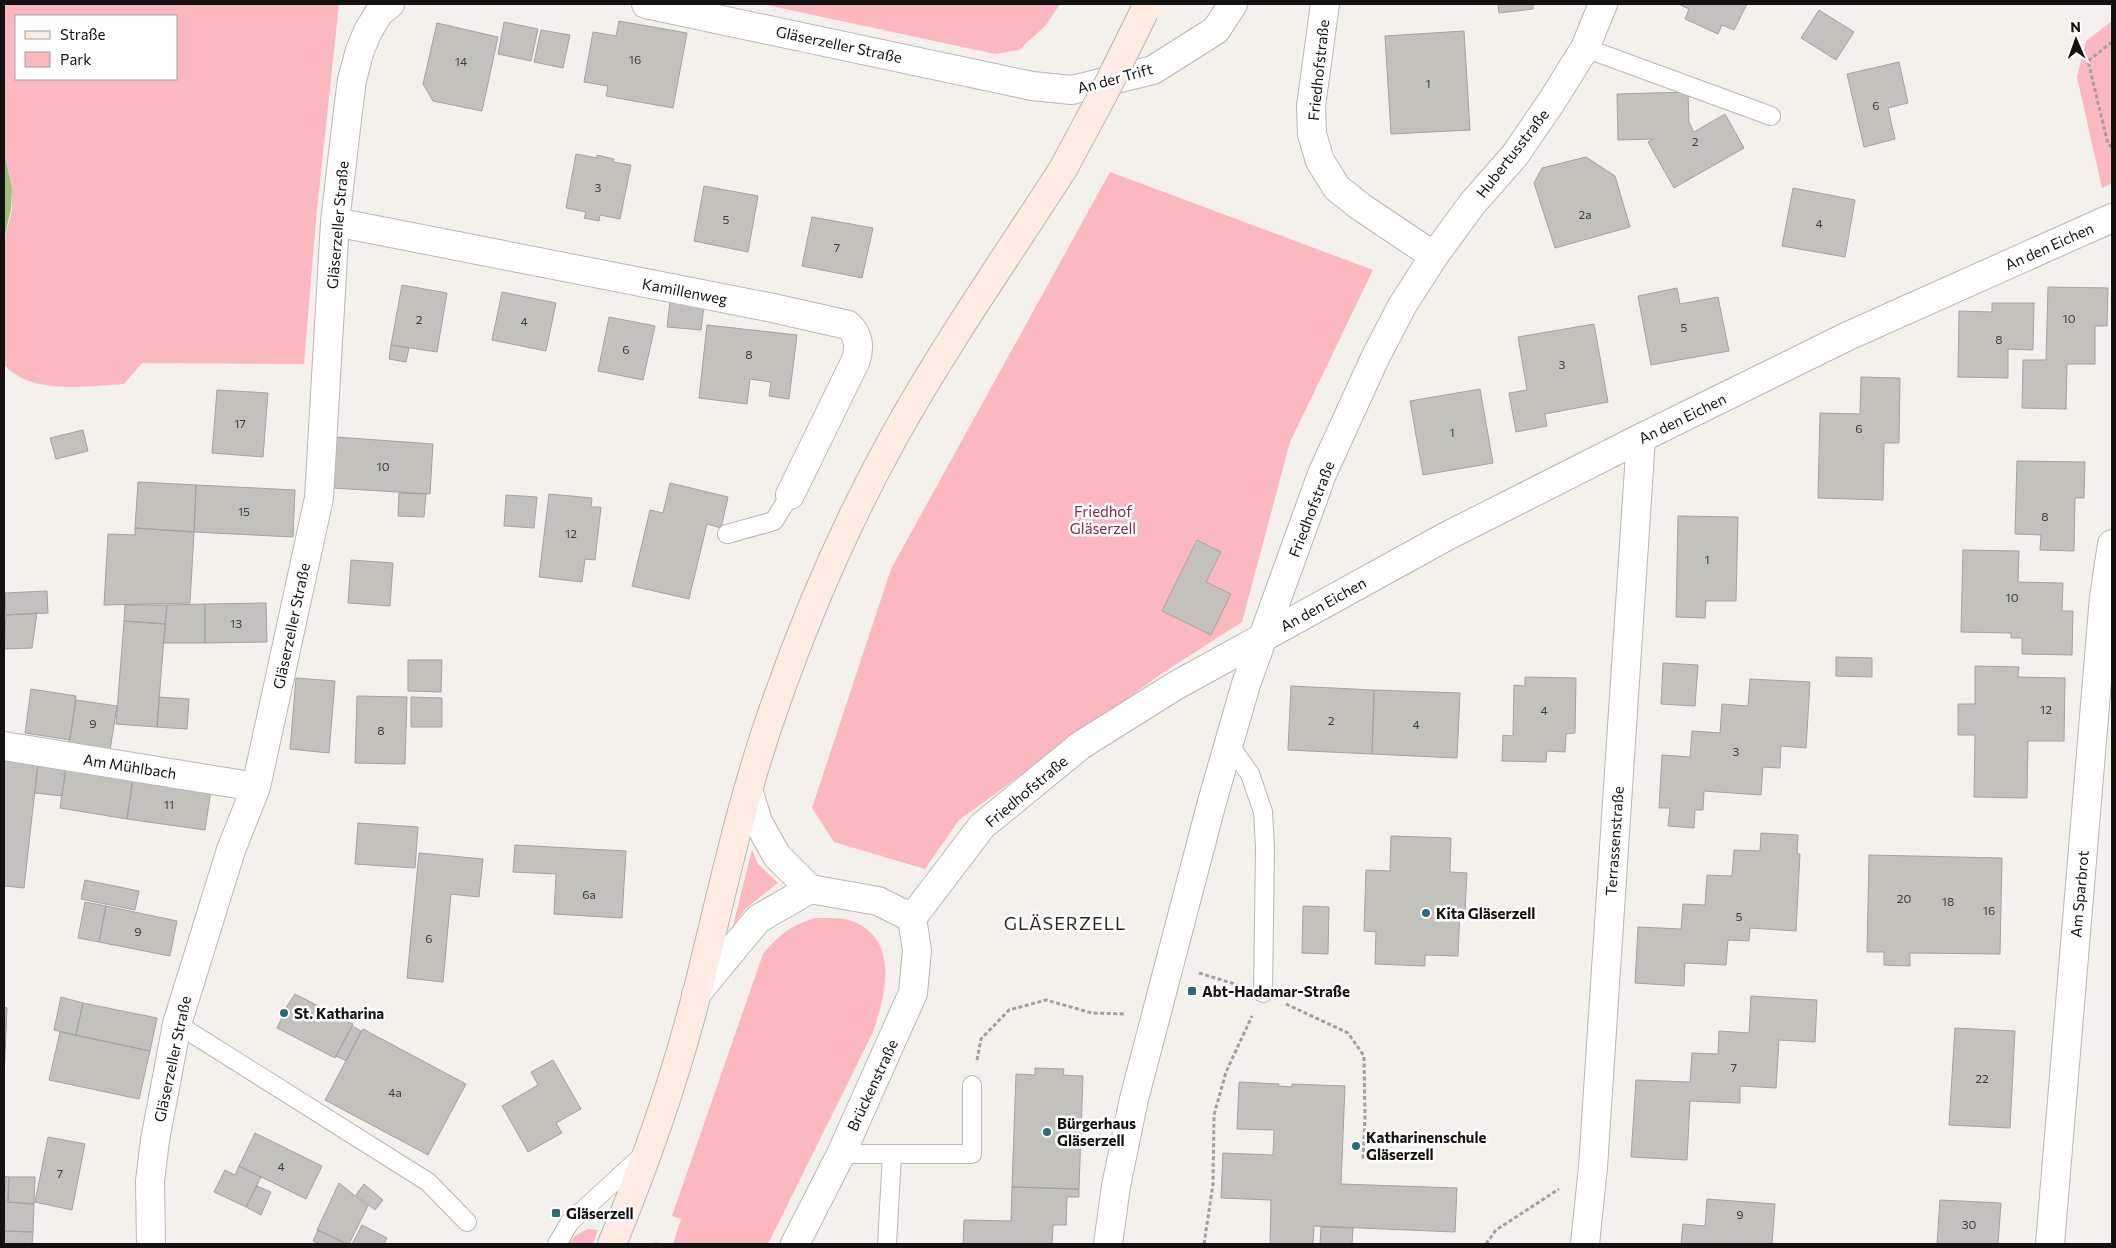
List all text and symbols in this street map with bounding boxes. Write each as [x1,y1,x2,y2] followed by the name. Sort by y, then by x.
[15,15,178,80] legend
[2051,15,2101,65] north arrow
[1304,18,1332,121] street label: Friedhofstraße
[2070,18,2081,35] text: N
[774,22,904,66] street label: Gläserzeller Straße
[60,25,106,43] text: Straße
[60,50,91,68] text: Park
[629,52,641,66] house number: 16
[455,54,467,68] house number: 14
[1075,59,1155,97] street label: An der Trift
[1425,76,1431,90] house number: 1
[1872,98,1880,112] house number: 6
[1472,105,1552,201] street label: Hubertusstraße
[1692,134,1699,148] house number: 2
[322,160,352,290] street label: Gläserzeller Straße
[595,180,602,194] house number: 3
[1579,207,1591,221] house number: 2a
[723,212,730,226] house number: 5
[1815,216,1823,230] house number: 4
[2002,218,2096,274] street label: An den Eichen
[834,240,840,254] house number: 7
[641,274,729,308] street label: Kamillenweg
[2063,311,2076,325] house number: 10
[416,312,423,326] house number: 2
[520,314,528,328] house number: 4
[1681,320,1688,334] house number: 5
[1995,332,2003,346] house number: 8
[622,342,630,356] house number: 6
[745,347,753,361] house number: 8
[1559,357,1566,371] house number: 3
[1635,389,1729,447] street label: An den Eichen
[234,416,246,430] house number: 17
[1855,421,1863,435] house number: 6
[1449,425,1455,439] house number: 1
[1284,458,1338,560] street label: Friedhofstraße
[377,459,390,473] house number: 10
[1070,502,1136,537] park label: Friedhof Gläserzell
[238,504,250,518] house number: 15
[2041,509,2049,523] house number: 8
[565,526,577,540] house number: 12
[1704,552,1710,566] house number: 1
[269,561,313,691] street label: Gläserzeller Straße
[1277,573,1369,635] street label: An den Eichen
[2006,590,2019,604] house number: 10
[230,616,242,630] house number: 13
[2040,702,2052,716] house number: 12
[1540,703,1548,717] house number: 4
[1328,713,1335,727] house number: 2
[89,716,97,730] house number: 9
[1412,717,1420,731] house number: 4
[377,723,385,737] house number: 8
[1733,744,1740,758] house number: 3
[82,750,178,782] street label: Am Mühlbach
[981,751,1071,831] street label: Friedhofstraße
[1601,786,1627,896] street label: Terrassenstraße
[164,797,174,811] house number: 11
[2066,850,2092,938] street label: Am Sparbrot
[582,887,596,901] house number: 6a
[1897,891,1911,905] house number: 20
[1942,894,1954,908] house number: 18
[1983,903,1995,917] house number: 16
[1436,904,1535,922] place label: Kita Gläserzell
[1420,907,1432,919] marker: Kita Gläserzell
[1736,909,1743,923] house number: 5
[1004,912,1126,934] district label: GLÄSERZELL
[134,924,142,938] house number: 9
[425,931,433,945] house number: 6
[1202,982,1350,1000] place label: Abt-Hadamar-Straße
[1186,985,1198,997] marker: Abt-Hadamar-Straße
[150,994,194,1124] street label: Gläserzeller Straße
[294,1004,384,1022] place label: St. Katharina
[278,1007,290,1019] marker: St. Katharina
[843,1036,901,1134] street label: Brückenstraße
[1731,1060,1737,1074] house number: 7
[1975,1071,1989,1085] house number: 22
[388,1085,402,1099] house number: 4a
[1057,1114,1136,1149] place label: Bürgerhaus Gläserzell
[1041,1126,1053,1138] marker: Bürgerhaus Gläserzell
[1366,1128,1486,1163] place label: Katharinenschule Gläserzell
[1350,1140,1362,1152] marker: Katharinenschule Gläserzell
[277,1159,285,1173] house number: 4
[57,1166,63,1180] house number: 7
[566,1204,634,1222] place label: Gläserzell
[550,1207,562,1219] marker: Gläserzell
[1736,1207,1744,1221] house number: 9
[1962,1217,1977,1231] house number: 30

